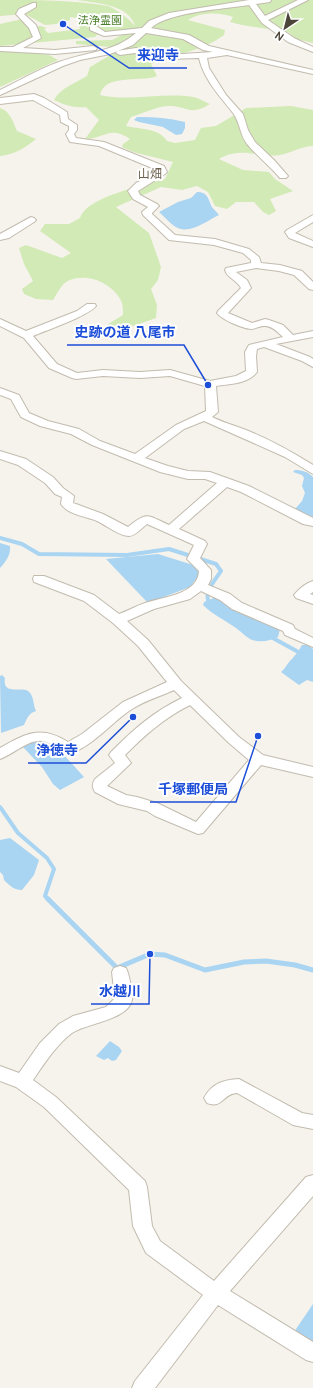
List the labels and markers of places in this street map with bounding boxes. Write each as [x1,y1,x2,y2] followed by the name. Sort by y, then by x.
[129,42,187,68] callout: 来迎寺
[67,319,184,345] callout: 史跡の道 八尾市
[28,737,86,763] callout: 浄徳寺
[150,776,236,802] callout: 千塚郵便局
[91,978,149,1004] callout: 水越川

